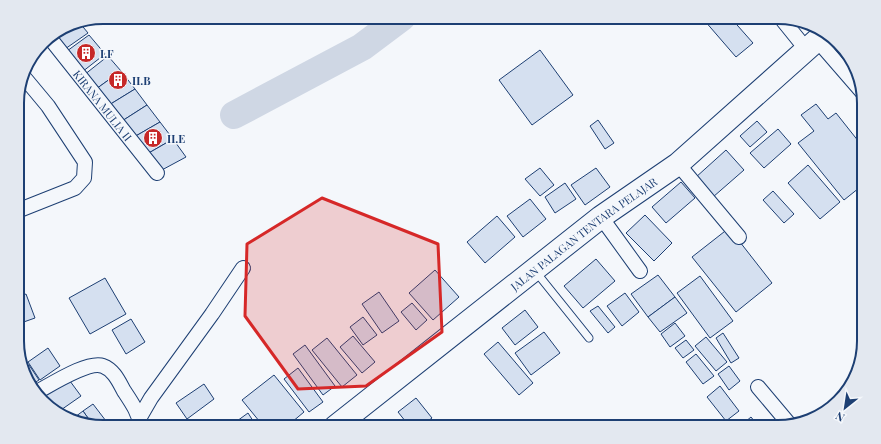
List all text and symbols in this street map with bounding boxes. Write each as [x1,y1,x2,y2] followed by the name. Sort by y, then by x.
[75,42,97,64] building icon: I.F
[100,46,114,61] place label: I.F
[70,67,136,144] street label: KIRANA MULIA II
[107,69,129,91] building icon: II.B
[132,73,151,88] place label: II.B
[142,127,164,149] building icon: II.E
[167,131,185,146] place label: II.E
[506,173,660,294] street label: JALAN PALAGAN TENTARA PELAJAR
[825,388,865,428] north arrow
[833,409,847,426] text: N

